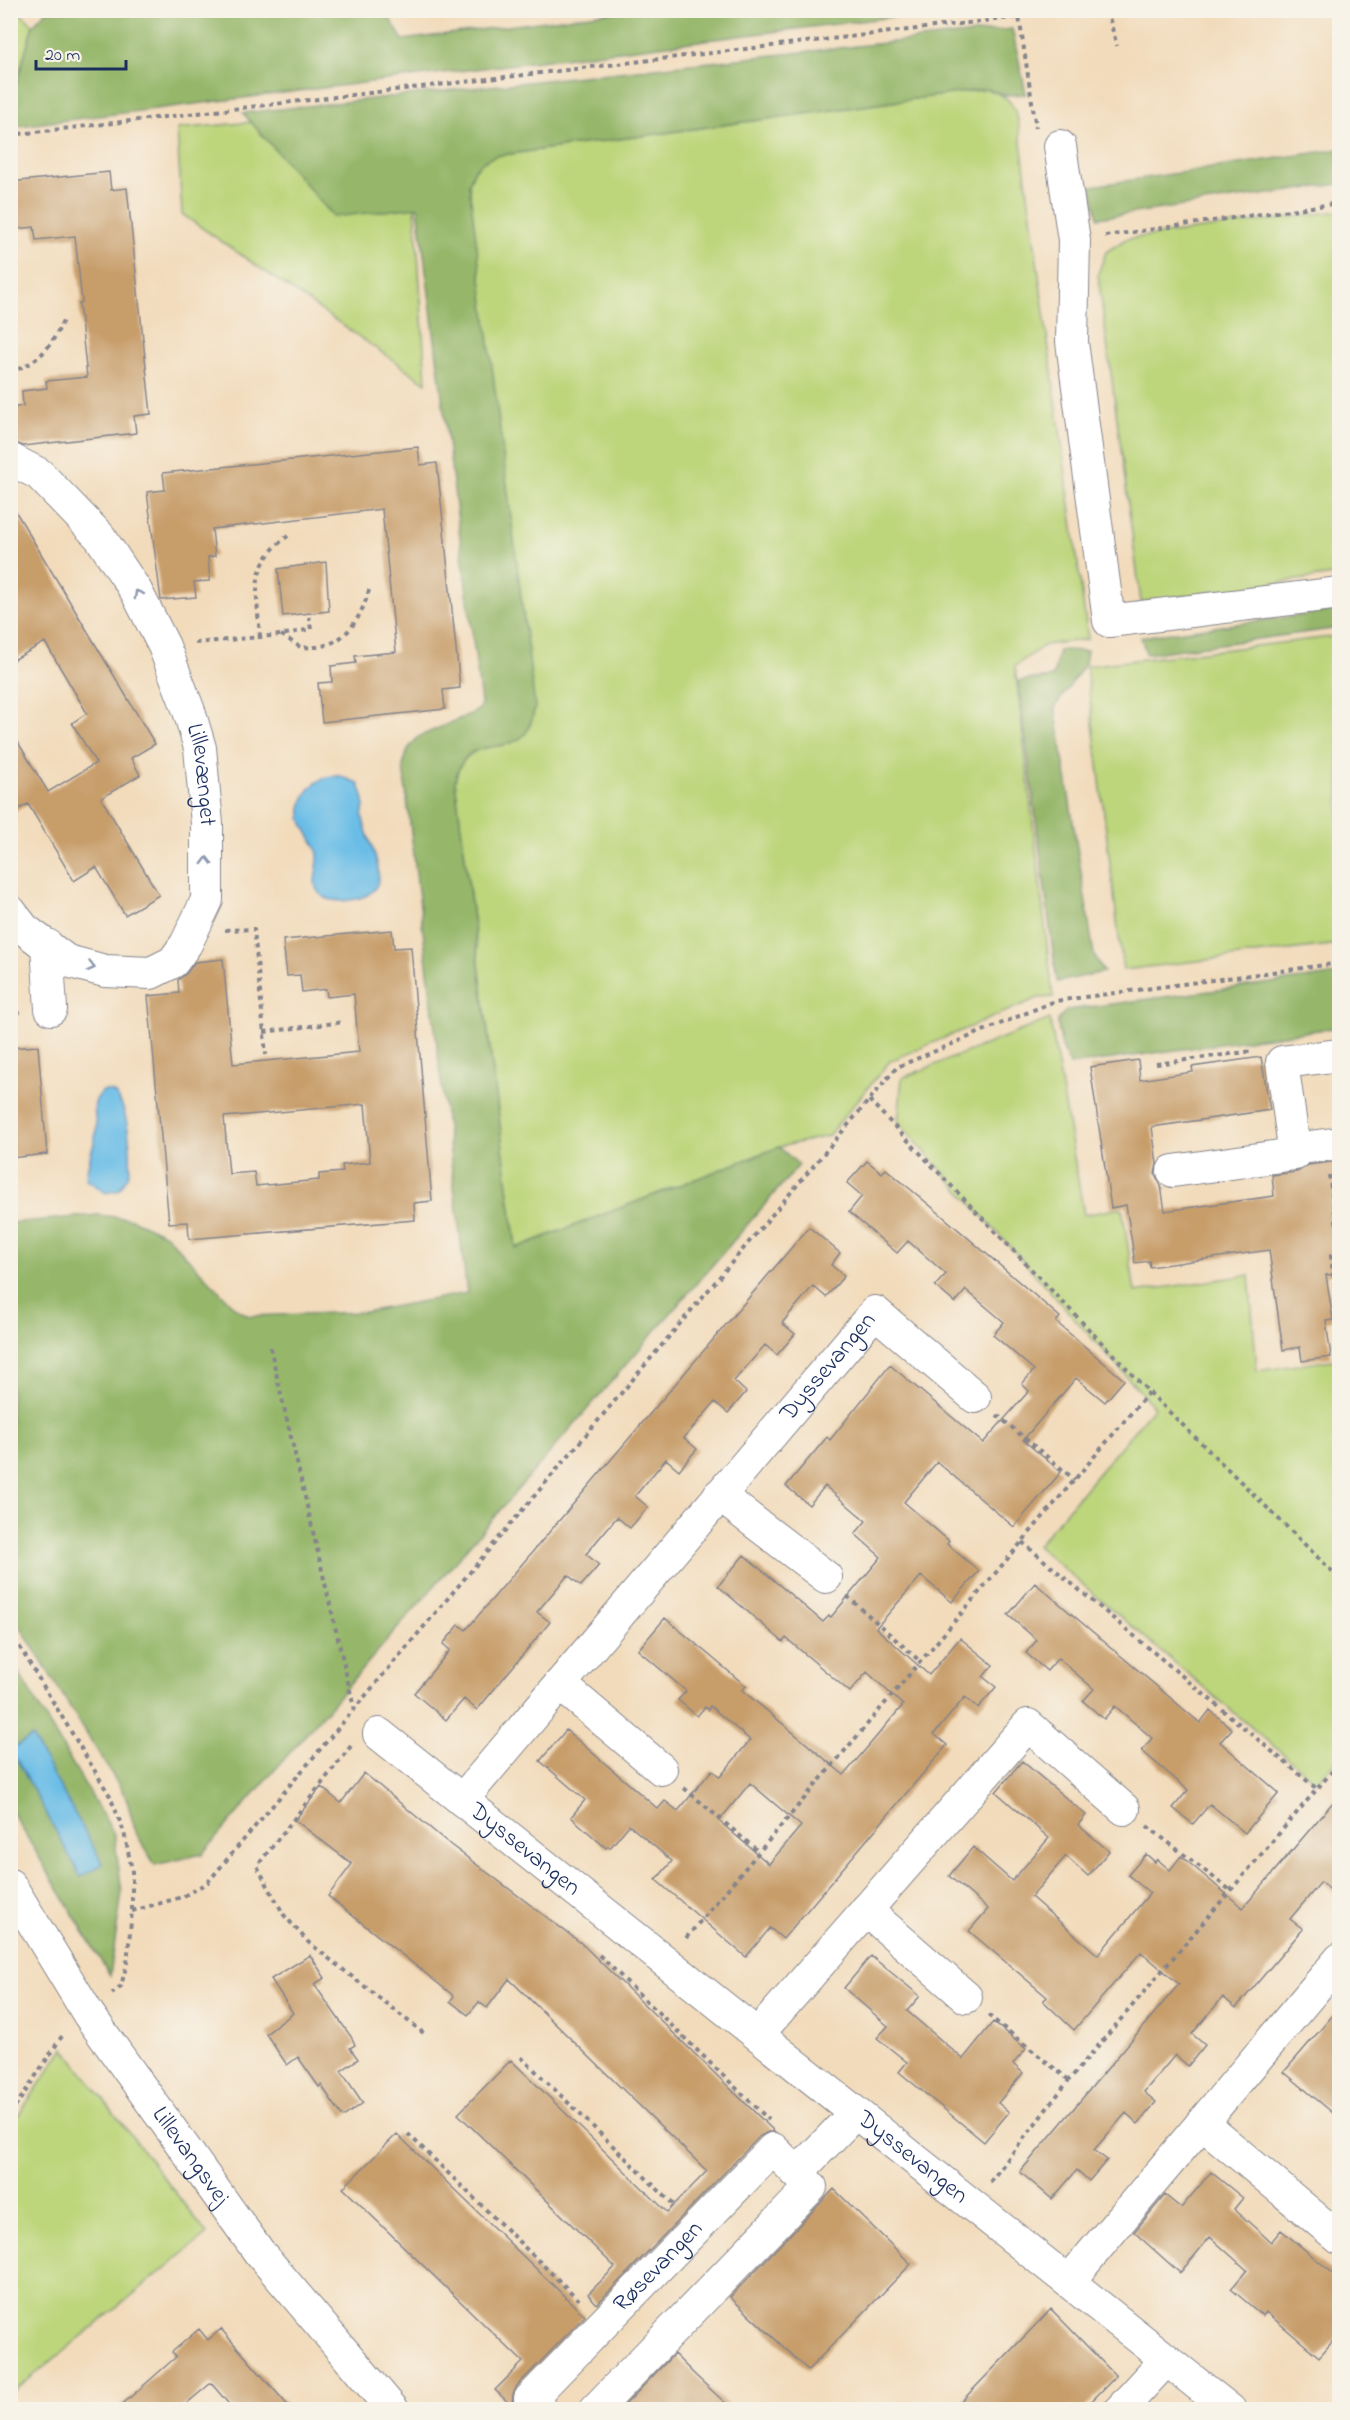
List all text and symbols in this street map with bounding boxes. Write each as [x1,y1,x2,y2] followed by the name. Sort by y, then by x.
[36,33,126,71] scale bar
[45,43,80,69] text: 20 m
[133,590,145,600] one-way arrow
[176,719,225,828] street label: Lillevænget
[201,857,213,866] one-way arrow
[85,960,96,972] one-way arrow
[771,1305,885,1430] street label: Dyssevangen
[461,1794,588,1905] street label: Dyssevangen
[143,2099,239,2214] street label: Lillevangsvej
[848,2102,975,2213] street label: Dyssevangen
[605,2213,712,2321] street label: Røsevangen

